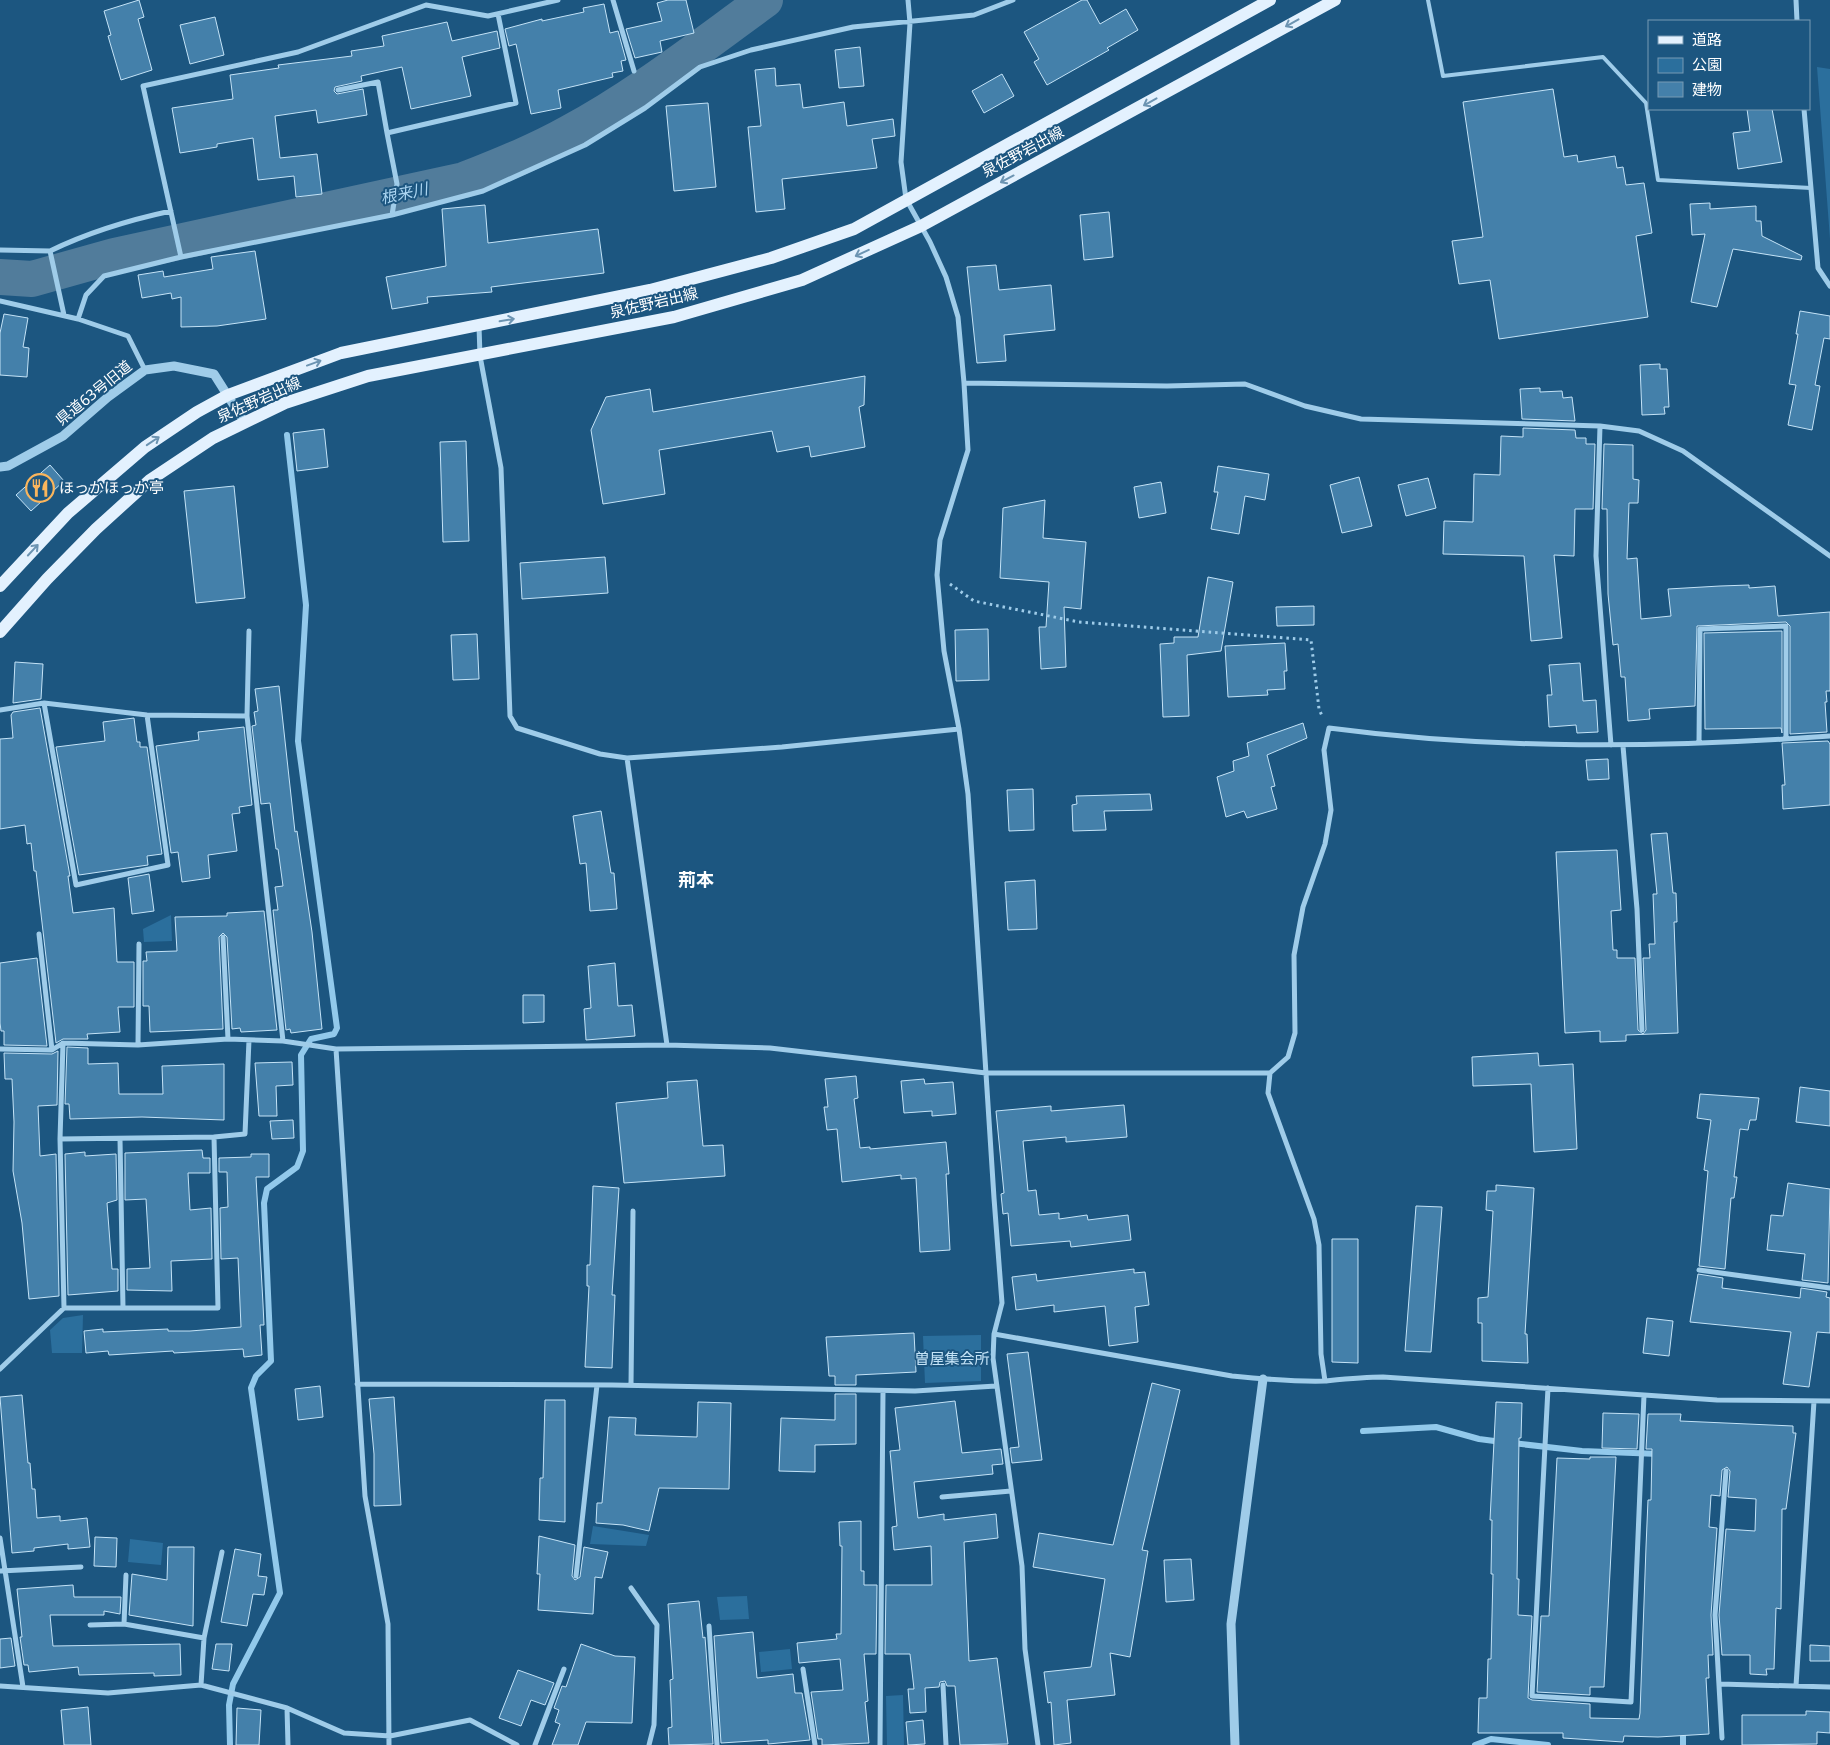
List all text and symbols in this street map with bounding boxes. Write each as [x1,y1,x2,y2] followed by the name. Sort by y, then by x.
[1285,19,1300,29] one-way arrow
[1648,20,1810,110] legend
[1692,29,1722,49] text: 道路
[1692,54,1722,74] text: 公園
[1692,79,1722,99] text: 建物
[1142,97,1157,107] one-way arrow
[978,121,1067,181] street label: 泉佐野岩出線
[1000,175,1015,185] one-way arrow
[378,177,432,209] water label: 根来川
[855,249,870,258] one-way arrow
[608,282,700,322] street label: 泉佐野岩出線
[498,314,514,324] one-way arrow
[51,355,135,429] street label: 県道63号旧道
[306,358,321,367] one-way arrow
[213,372,304,427] street label: 泉佐野岩出線
[146,436,160,446] one-way arrow
[25,473,55,503] restaurant icon: ほっかほっか亭
[59,477,164,497] place label: ほっかほっか亭
[27,544,39,557] one-way arrow
[678,867,714,891] district label: 荊本
[914,1348,990,1368] park label: 曽屋集会所

